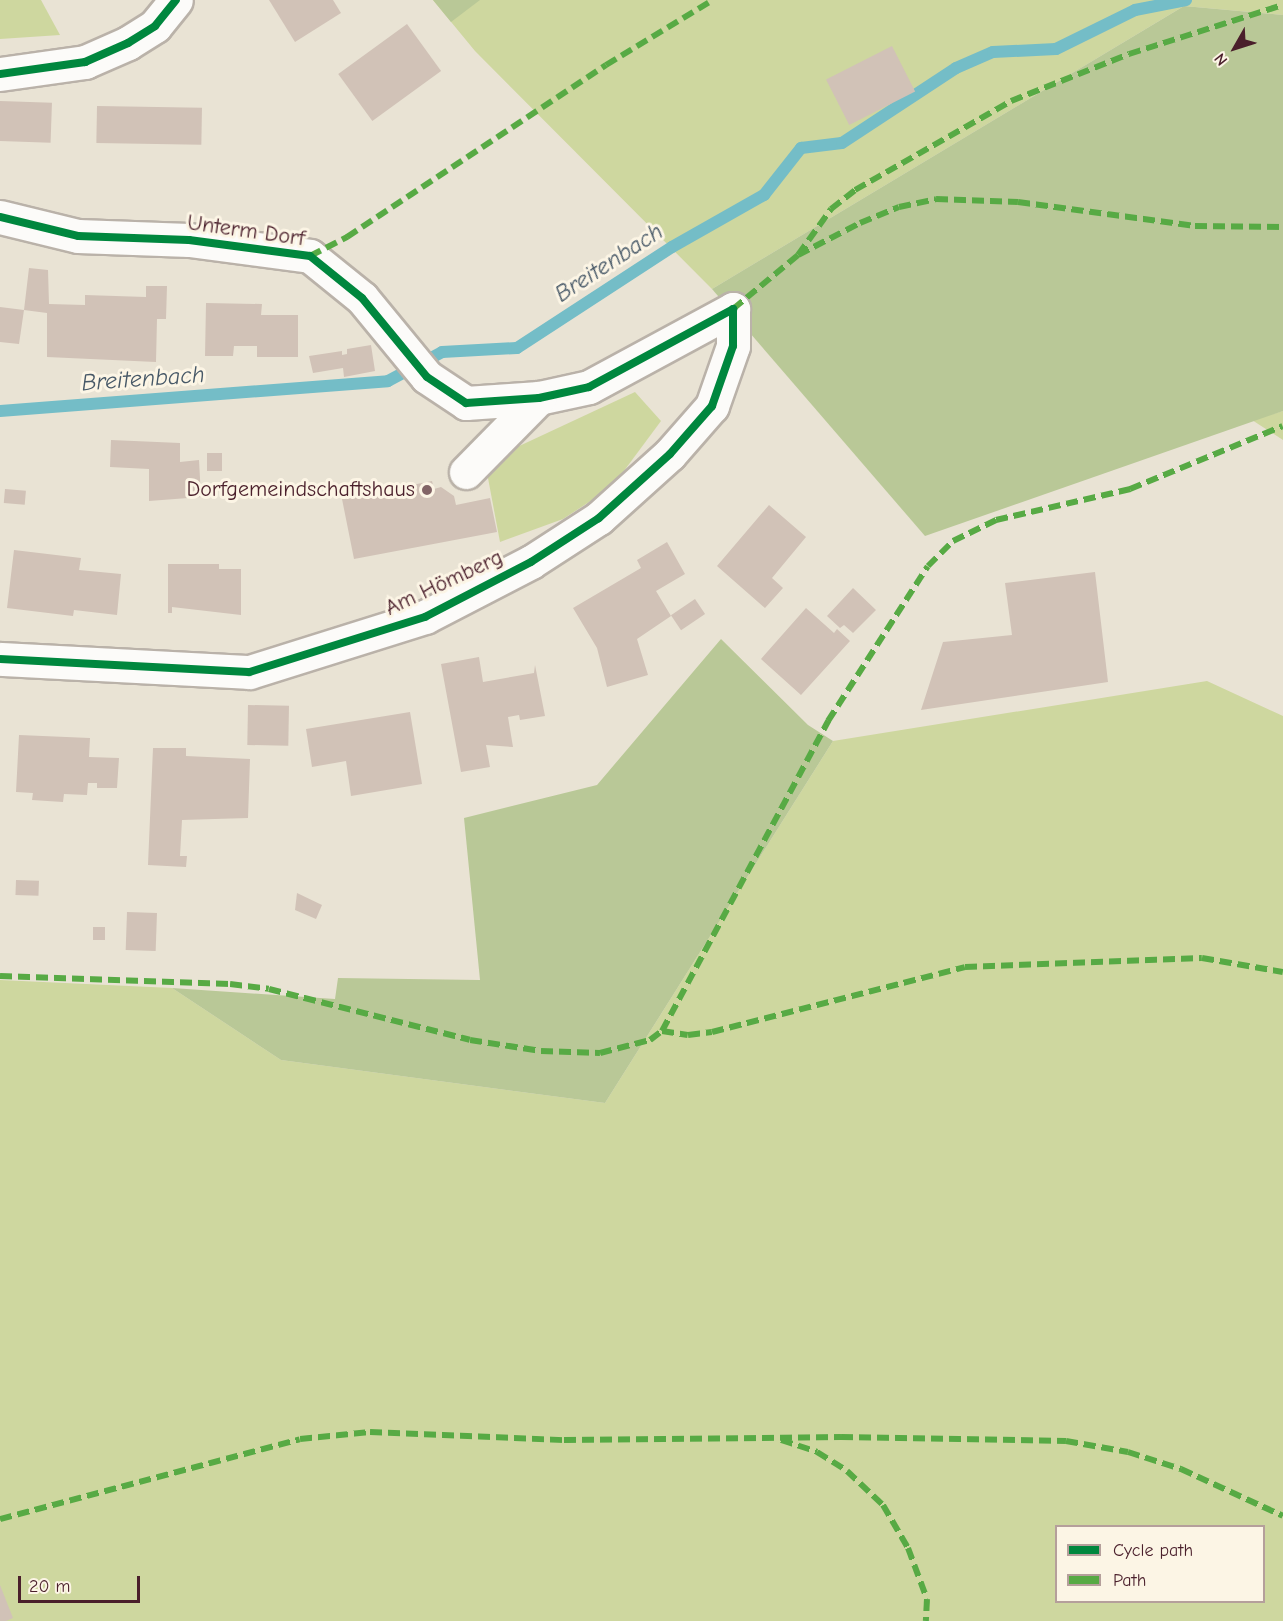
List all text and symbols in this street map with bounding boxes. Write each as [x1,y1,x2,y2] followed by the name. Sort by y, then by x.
[1205,18,1265,78] north arrow
[1211,50,1231,69] text: N
[185,210,307,252] street label: Unterm Dorf
[549,217,669,309] water label: Breitenbach
[80,360,206,398] water label: Breitenbach
[186,477,415,503] place label: Dorfgemeindschaftshaus
[420,483,434,497] marker: Dorfgemeindschaftshaus
[381,544,507,622] street label: Am Hömberg
[1055,1525,1265,1603] legend
[1113,1540,1193,1561] text: Cycle path
[21,1564,142,1602] scale bar
[1113,1570,1146,1591] text: Path
[29,1576,70,1597] text: 20 m

